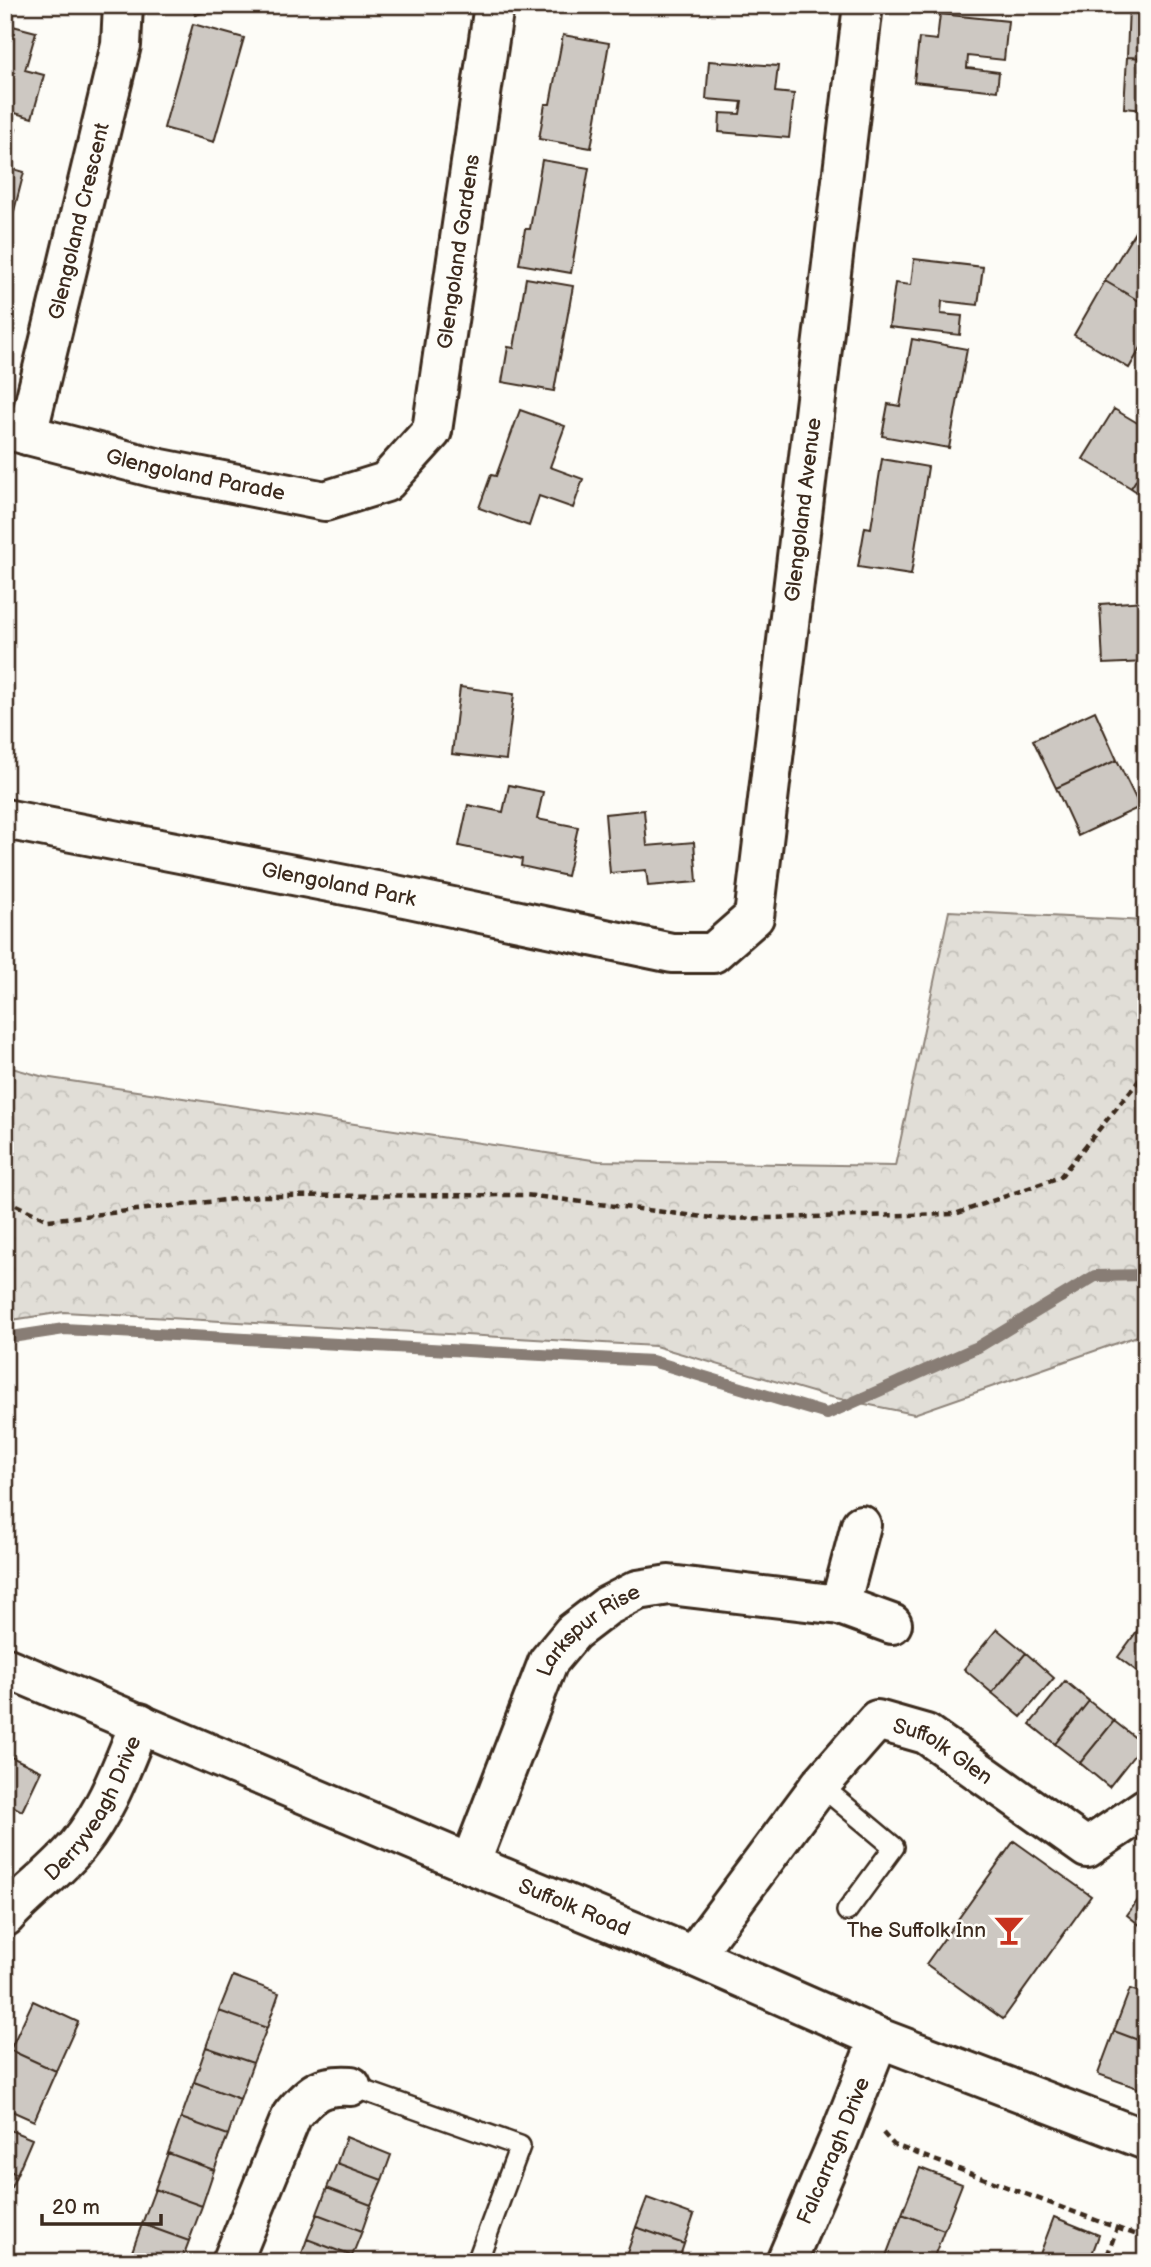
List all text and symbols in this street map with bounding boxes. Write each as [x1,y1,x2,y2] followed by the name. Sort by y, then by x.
[43,120,114,322] street label: Glengoland Crescent
[432,153,485,351] street label: Glengoland Gardens
[779,416,826,603] street label: Glengoland Avenue
[103,443,287,505] street label: Glengoland Parade
[259,857,419,912] street label: Glengoland Park
[531,1579,644,1680] street label: Larkspur Rise
[890,1713,997,1790] street label: Suffolk Glen
[39,1732,146,1886] street label: Derryveagh Drive
[515,1873,634,1941] street label: Suffolk Road
[992,1913,1026,1947] bar icon: The Suffolk Inn
[847,1918,986,1943] place label: The Suffolk Inn
[791,2073,875,2228] street label: Falcarragh Drive
[42,2183,161,2227] scale bar
[52,2195,100,2220] text: 20 m

